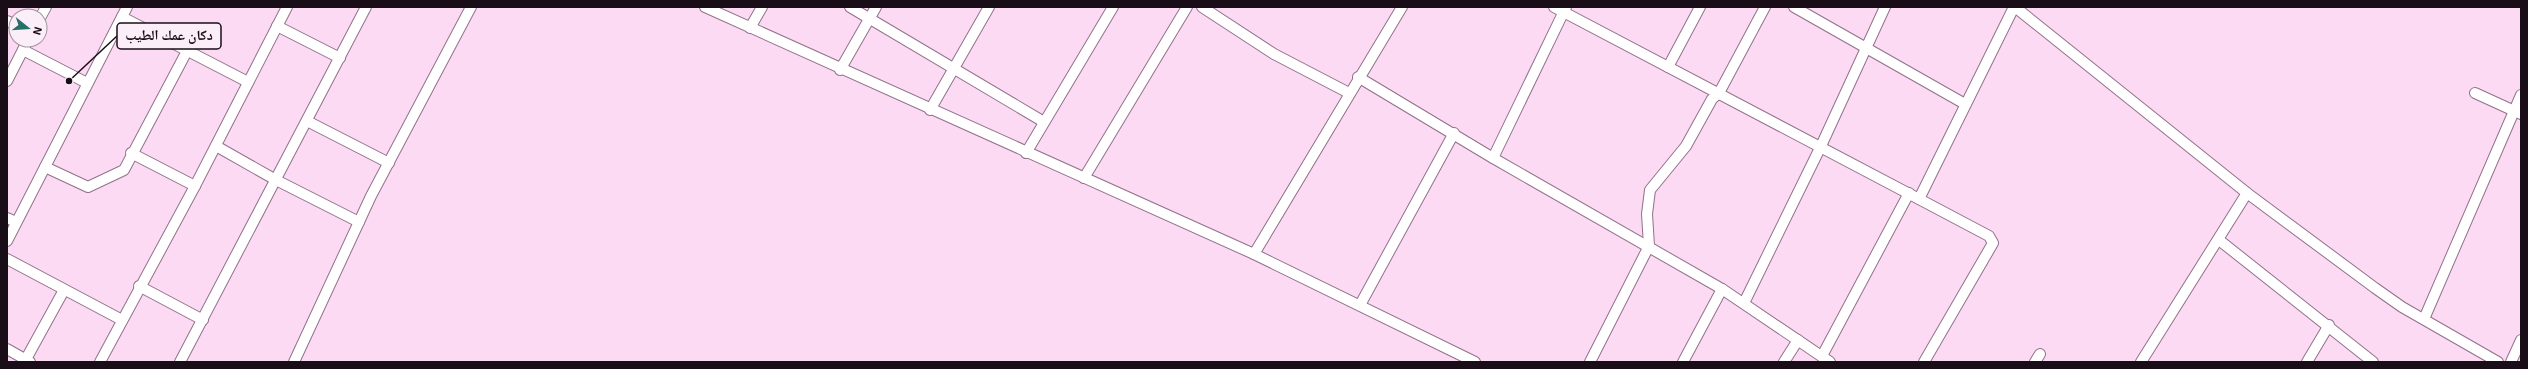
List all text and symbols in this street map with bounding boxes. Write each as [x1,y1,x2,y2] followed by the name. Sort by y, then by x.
[8,8,48,48] north arrow
[117,23,221,49] callout: دكان عمك الطيب
[31,25,45,37] text: N
[125,26,213,44] text: دكان عمك الطيب

